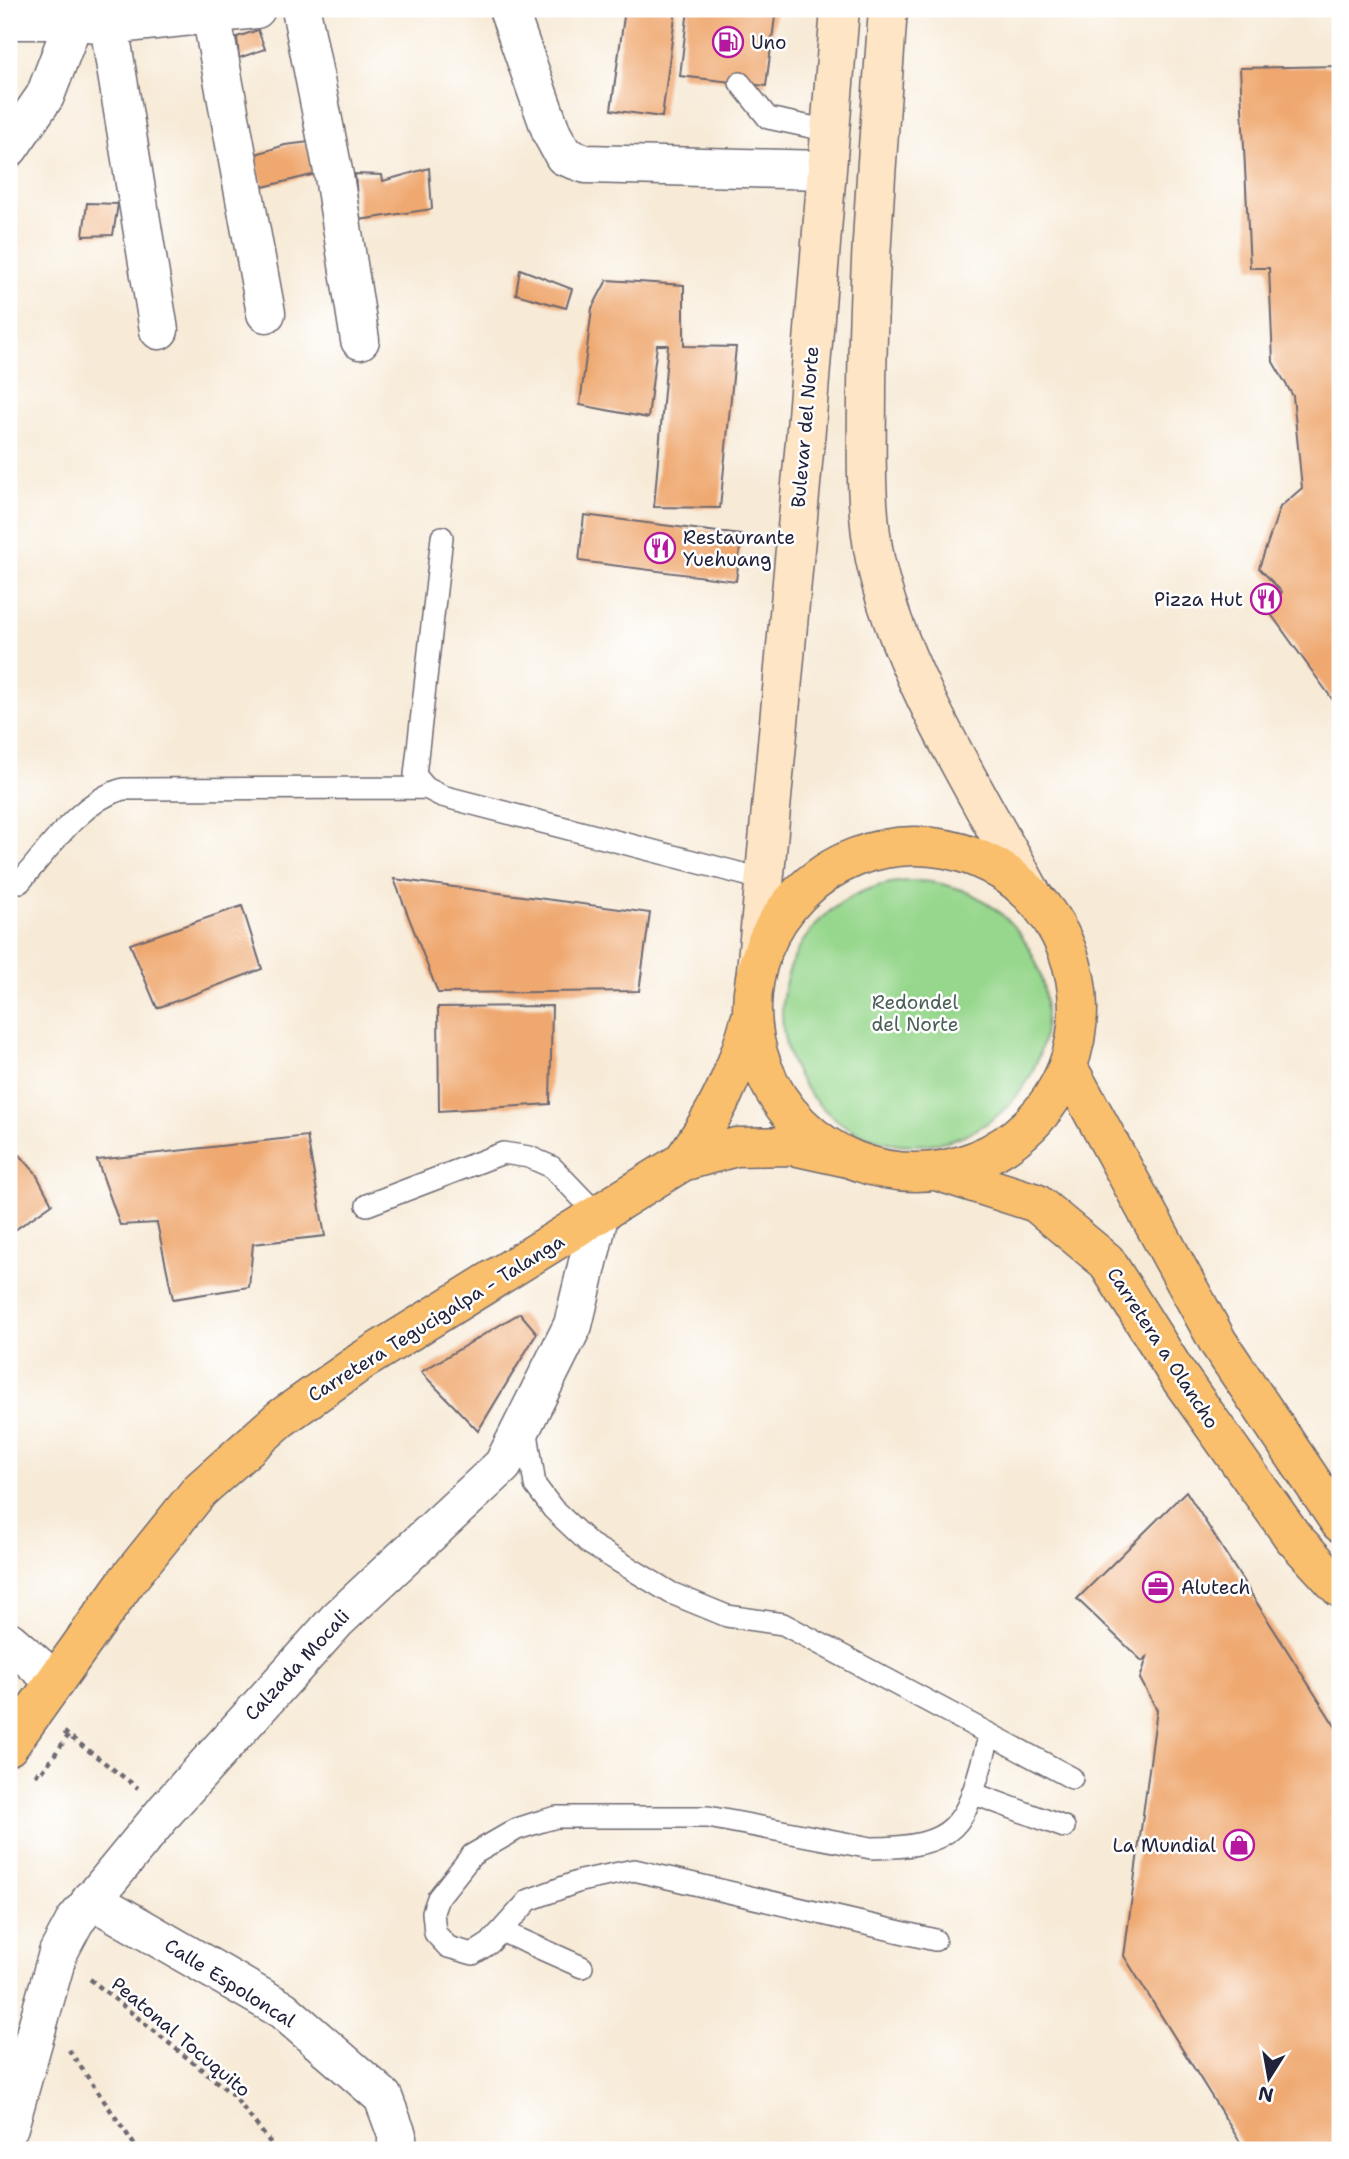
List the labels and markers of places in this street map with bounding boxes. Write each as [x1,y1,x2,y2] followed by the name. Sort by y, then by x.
[711,25,745,59] fuel station icon: Uno
[751,30,787,55] place label: Uno
[683,525,795,572] place label: Restaurante Yuehuang
[643,531,677,565] restaurant icon: Restaurante Yuehuang
[1249,582,1283,616] restaurant icon: Pizza Hut
[1154,587,1243,612] place label: Pizza Hut
[1141,1570,1175,1604] office icon: Alutech
[1181,1575,1250,1600] place label: Alutech
[1222,1828,1256,1862] shop icon: La Mundial
[1112,1833,1216,1858] place label: La Mundial

